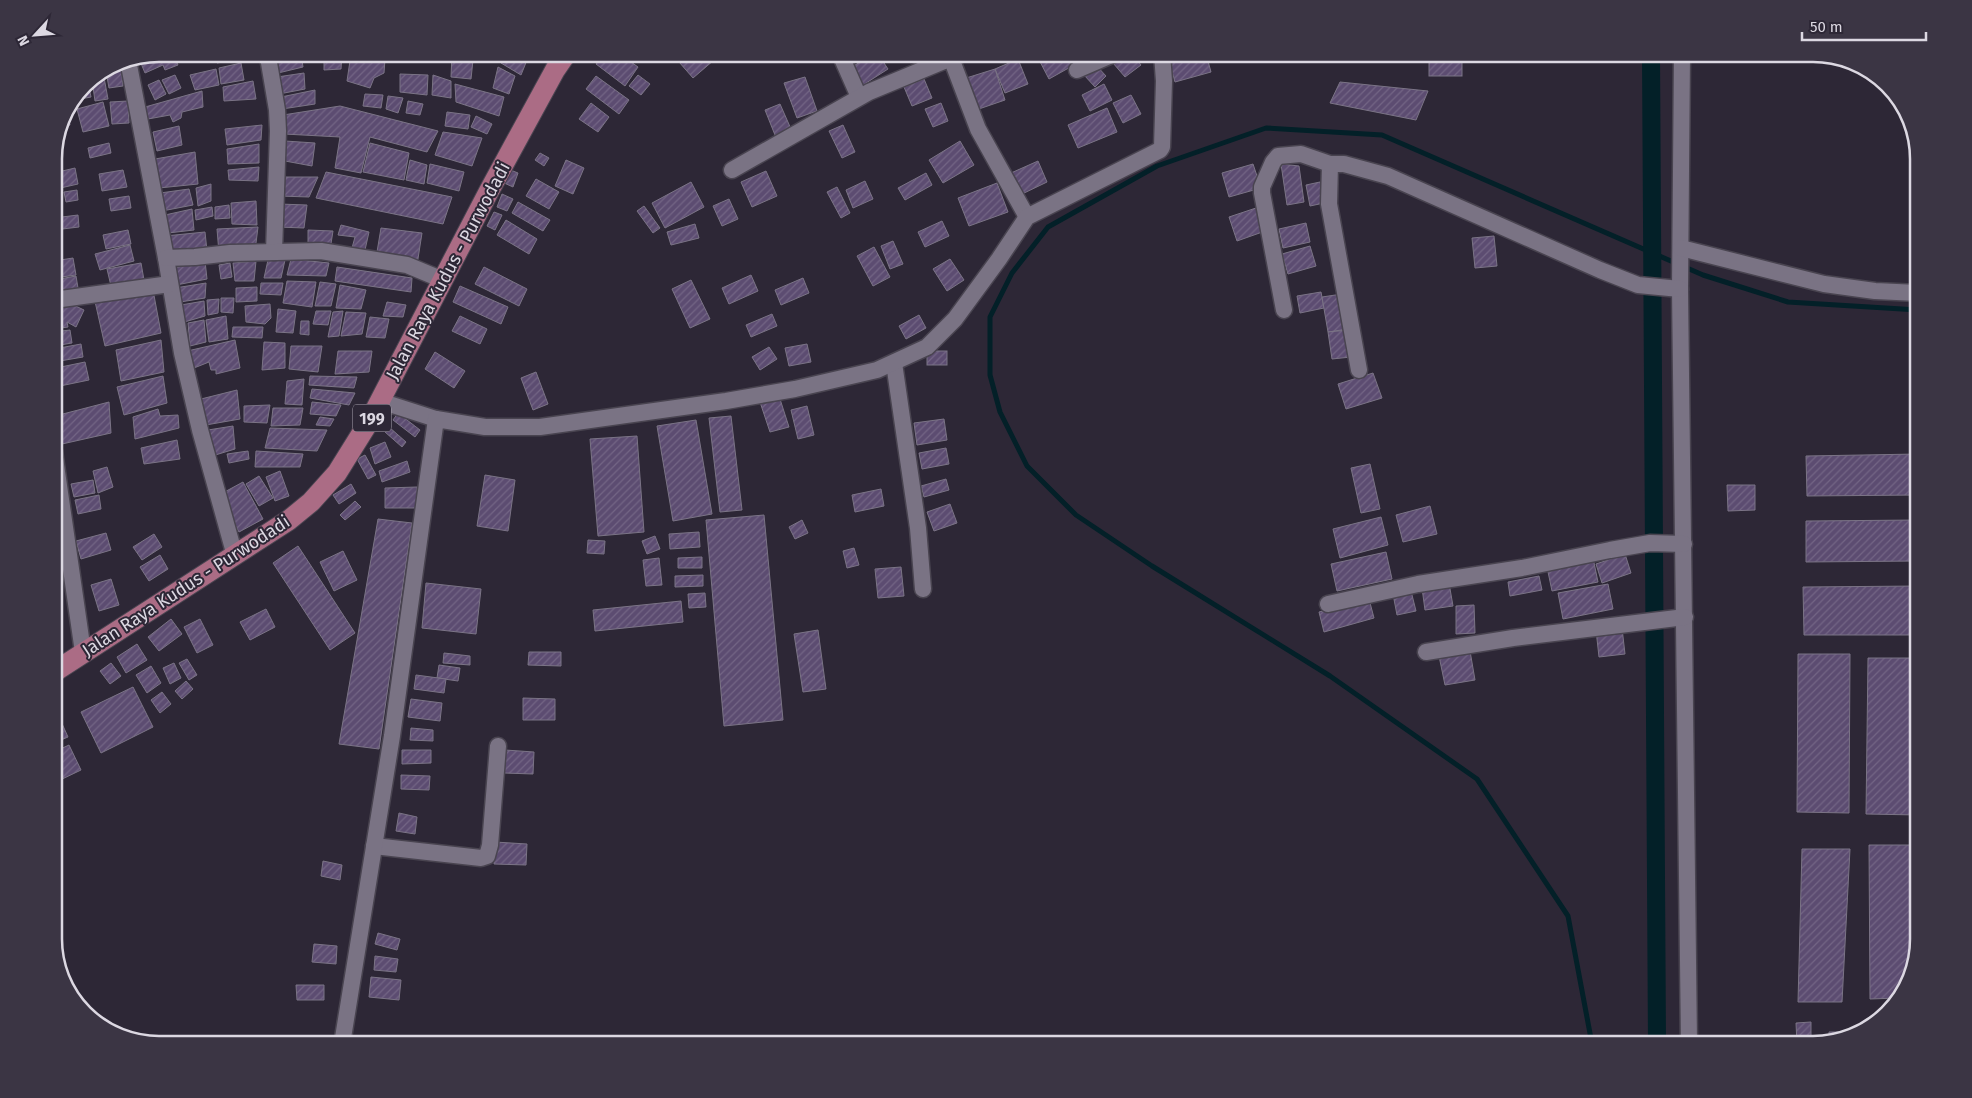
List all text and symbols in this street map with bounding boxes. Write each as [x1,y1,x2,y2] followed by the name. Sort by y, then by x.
[10,10,60,60] north arrow
[1802,10,1926,42] scale bar
[1810,18,1843,36] text: 50 m
[14,33,33,48] text: N
[381,158,515,384] street label: Jalan Raya Kudus - Purwodadi
[353,404,391,432] road number: 199
[78,511,294,661] street label: Jalan Raya Kudus - Purwodadi

